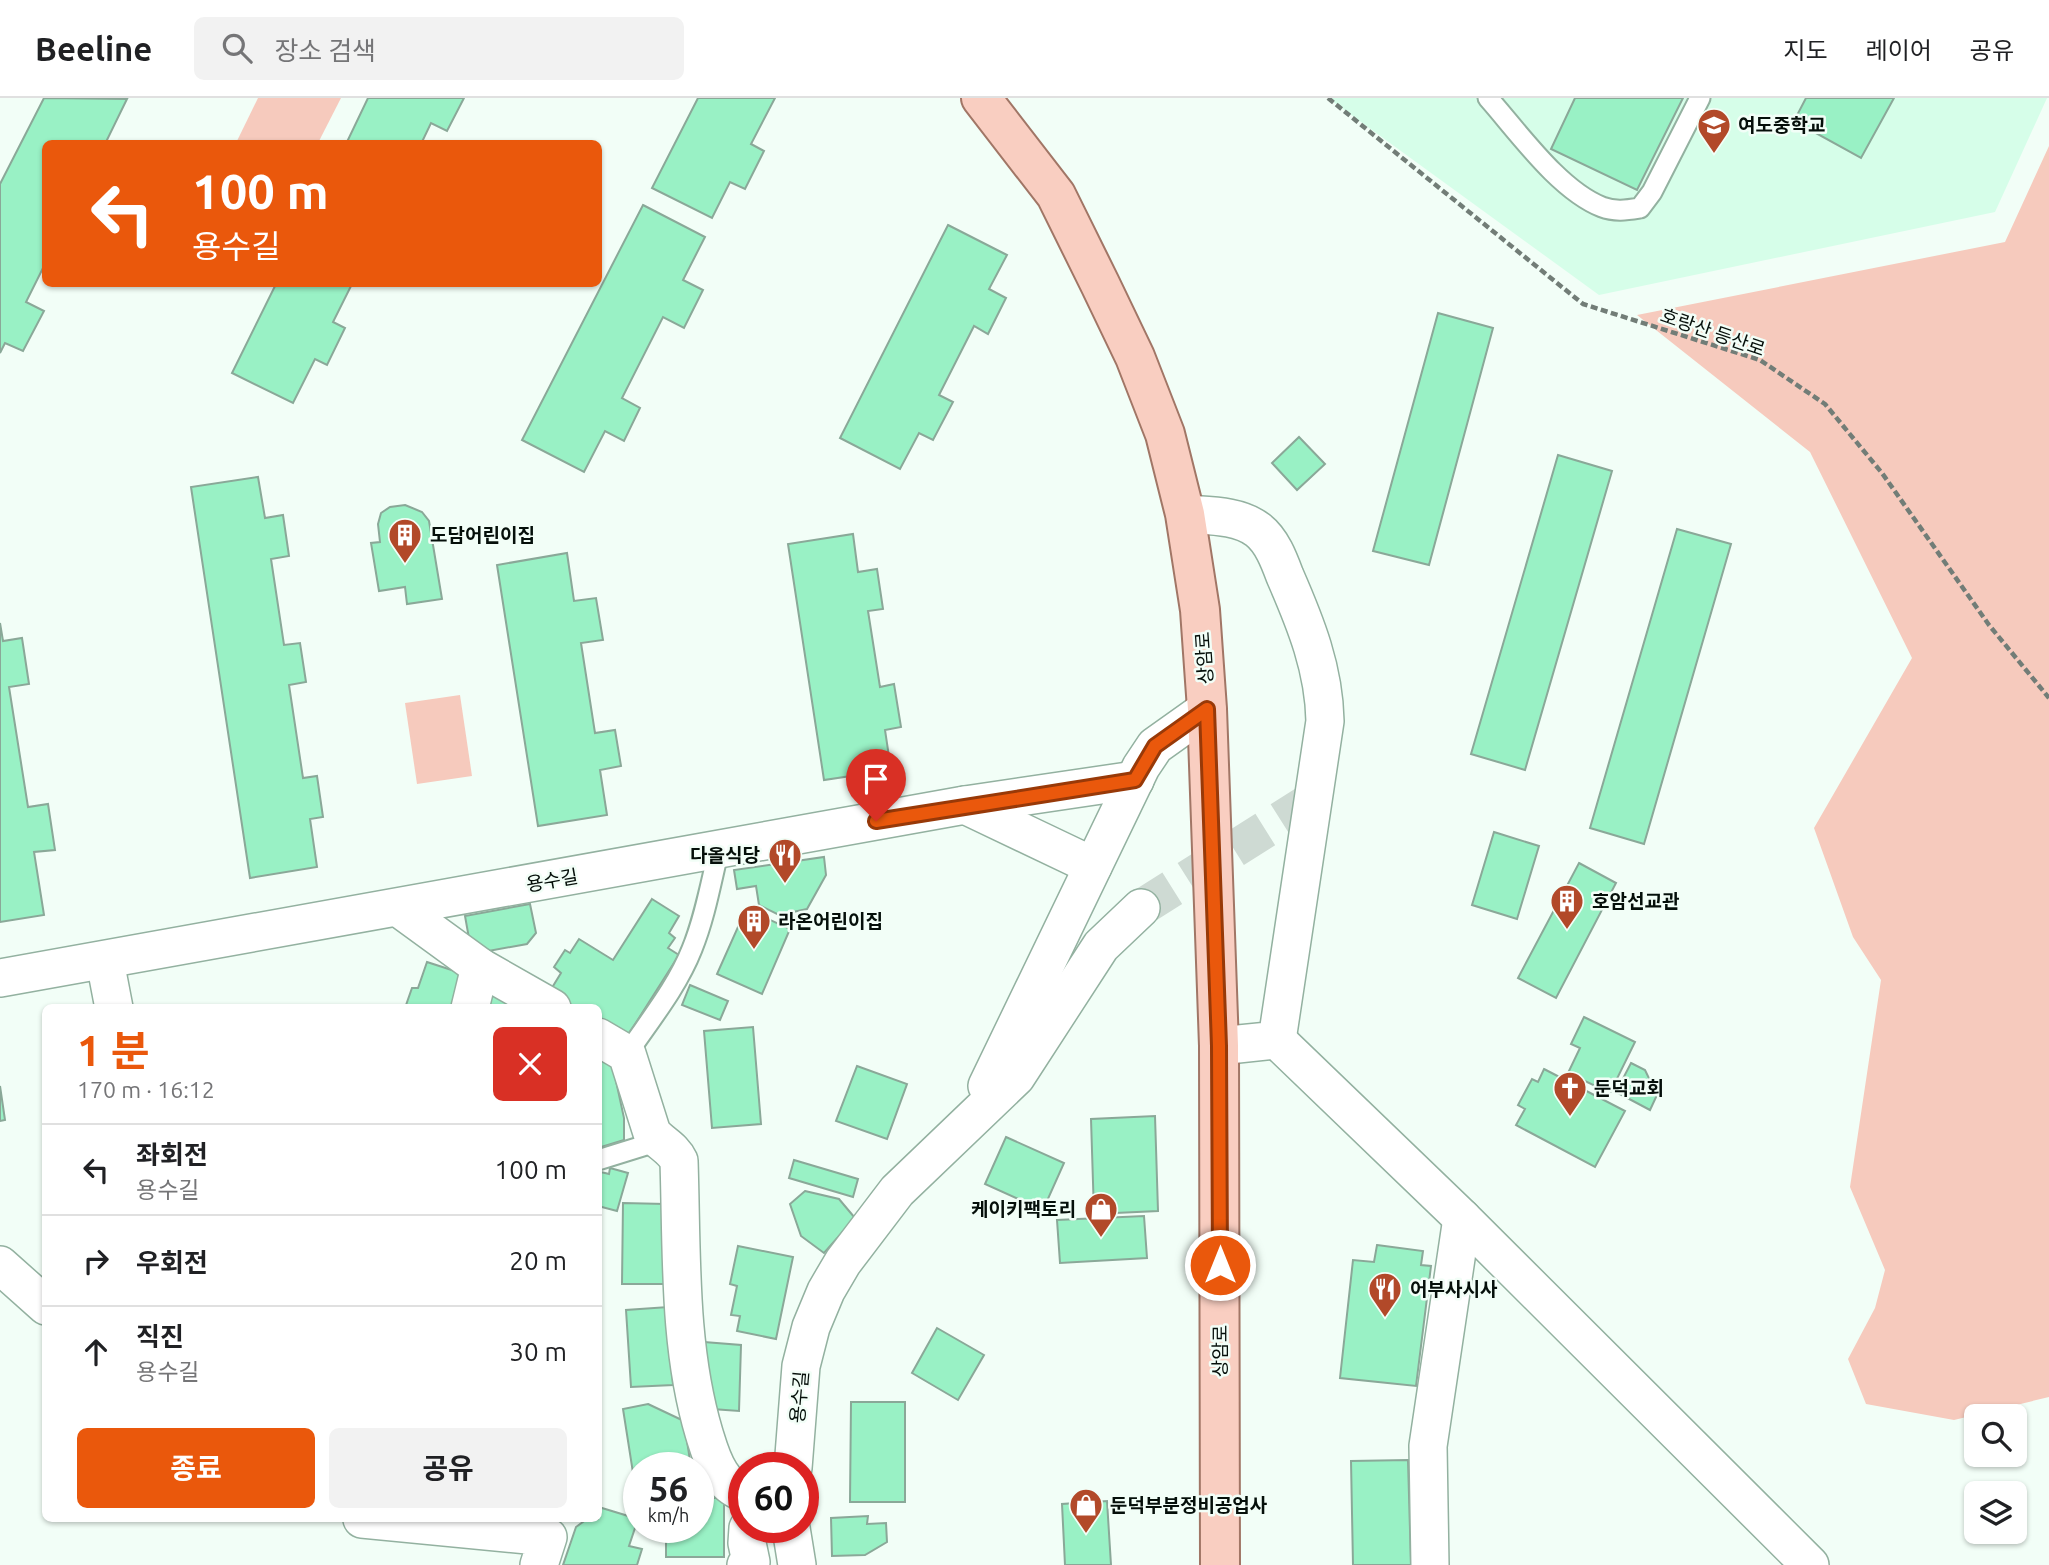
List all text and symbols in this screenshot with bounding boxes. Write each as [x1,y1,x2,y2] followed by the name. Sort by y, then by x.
[194,17,684,80] search box
[218,29,256,67] icon: search
[35,30,152,67] text: Beeline
[274,36,376,65] text: 장소 검색
[1783,37,1828,64] text: 지도
[1866,37,1932,64] text: 레이어
[1970,37,2014,64] text: 공유
[1695,106,1733,155] school or university icon: 여도중학교
[1738,114,1825,136] place label: 여도중학교
[192,163,329,218] text: 100 m
[77,168,168,259] icon: left
[192,228,280,264] text: 용수길
[1658,304,1768,360] street label: 호랑산 등산로
[386,516,424,565] building icon: 도담어린이집
[430,524,535,546] place label: 도담어린이집
[1191,631,1217,685] street label: 상암로
[846,749,906,821] pin
[857,760,895,798] icon: arrive
[766,836,804,885] restaurant icon: 다올식당
[690,844,761,866] place label: 다올식당
[524,865,580,895] street label: 용수길
[1548,882,1586,931] building icon: 호암선교관
[1592,890,1680,912] place label: 호암선교관
[735,902,773,951] building icon: 라온어린이집
[778,910,883,932] place label: 라온어린이집
[77,1027,149,1074] text: 1 분
[493,1027,567,1101] button: close
[1551,1069,1589,1118] church icon: 둔덕교회
[77,1077,215,1102] text: 170 m · 16:12
[1594,1077,1664,1099] place label: 둔덕교회
[136,1140,208,1169] text: 좌회전
[77,1151,115,1189] icon: left
[495,1155,567,1184] text: 100 m
[136,1177,199,1202] text: 용수길
[1082,1190,1120,1239] shop icon: 케이키팩토리
[971,1198,1076,1220] place label: 케이키팩토리
[1183,1228,1257,1302] position arrow
[77,1242,115,1280] icon: right
[509,1246,567,1275] text: 20 m
[136,1248,208,1277] text: 우회전
[1366,1270,1404,1319] restaurant icon: 어부사시사
[1410,1278,1498,1300] place label: 어부사시사
[136,1322,184,1351] text: 직진
[1209,1325,1231,1377] street label: 상암로
[77,1333,115,1371] icon: ahead
[509,1337,567,1366] text: 30 m
[136,1359,199,1384] text: 용수길
[786,1370,812,1424] street label: 용수길
[1964,1404,2027,1544] map controls
[1964,1404,2027,1467] button: search
[77,1428,315,1508] button: 종료
[329,1428,567,1508] button: 공유
[728,1452,819,1543] speed limit sign: 60
[649,1468,688,1508] text: 56
[1964,1481,2027,1544] button: layers
[1067,1486,1105,1535] shop icon: 둔덕부분정비공업사
[1110,1494,1268,1516] place label: 둔덕부분정비공업사
[648,1505,689,1525] text: km/h

